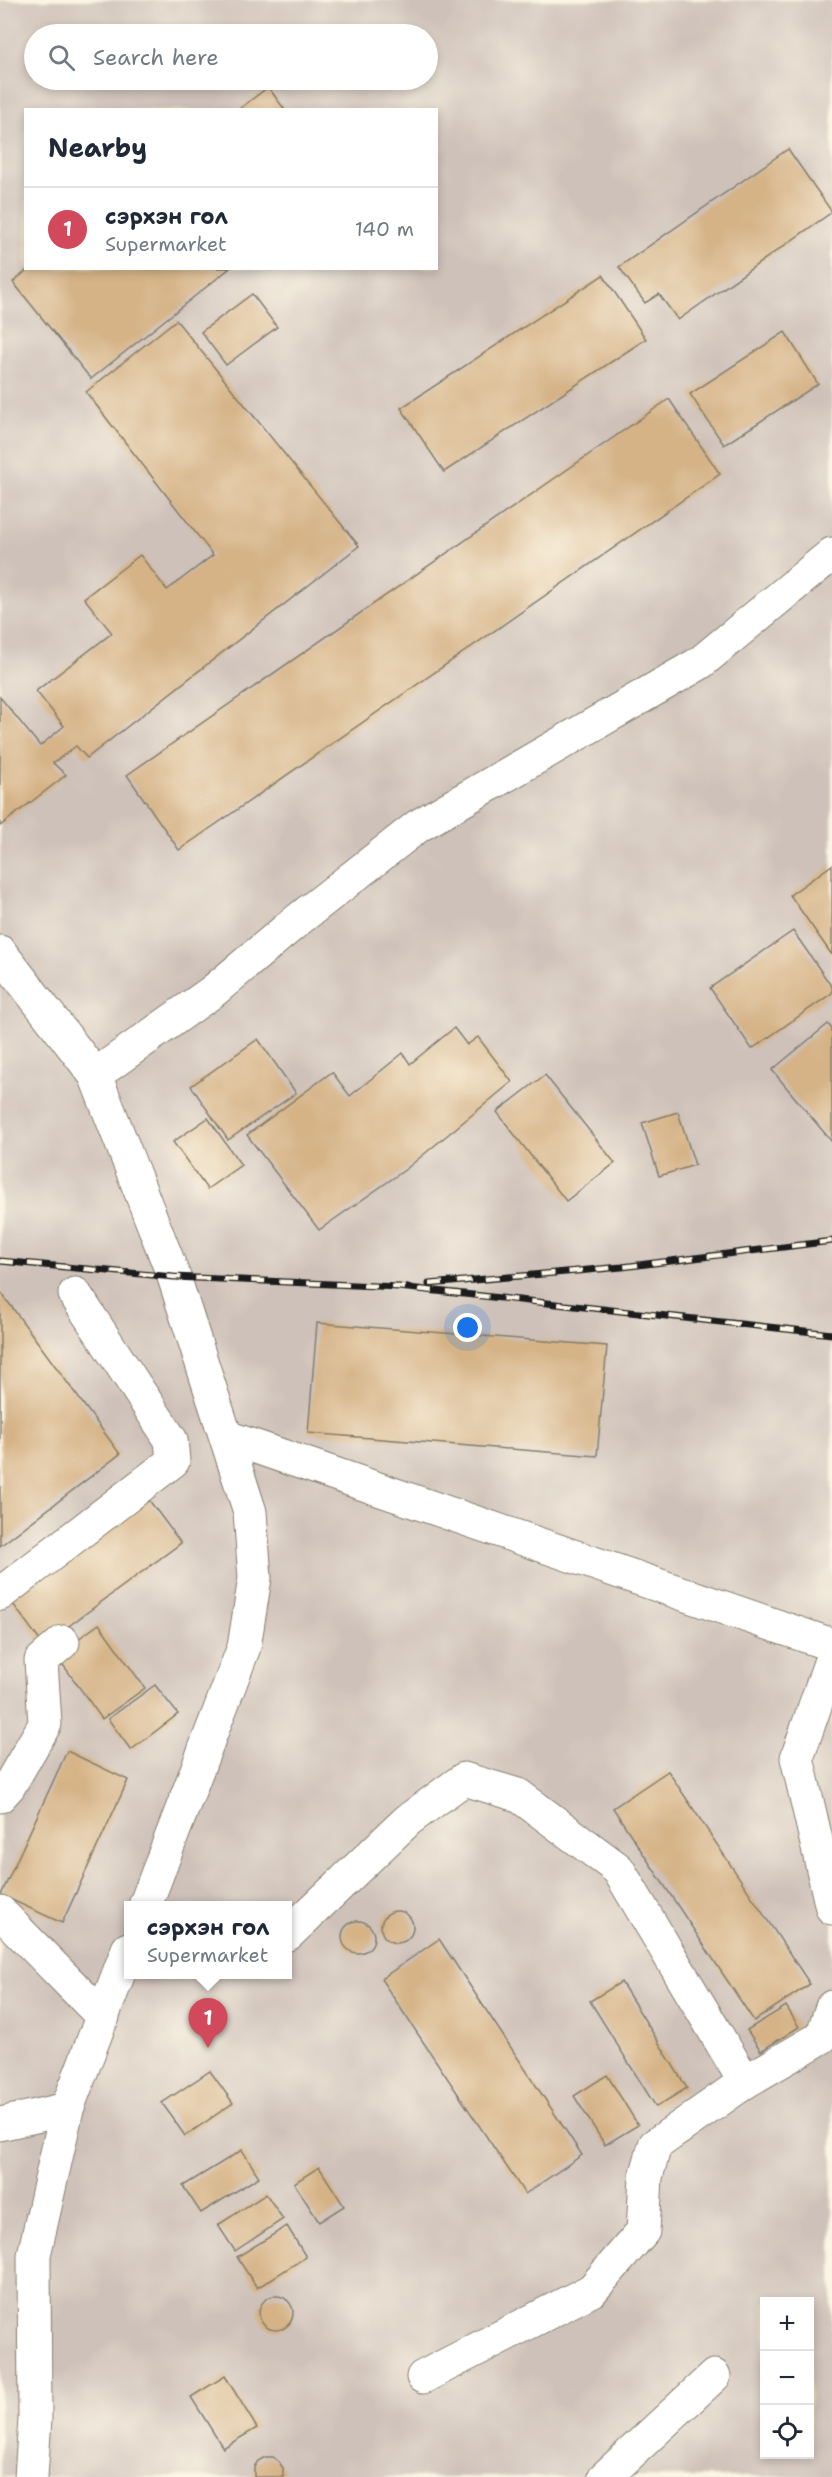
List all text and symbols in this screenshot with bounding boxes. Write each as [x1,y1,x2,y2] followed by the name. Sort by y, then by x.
[24,24,438,90] search box
[45,41,78,74] icon: search
[93,43,219,72] text: Search here
[48,130,147,165] text: Nearby
[105,202,228,231] text: сэрхэн гол
[63,216,72,242] text: 1
[355,216,414,242] text: 140 m
[105,231,227,257] text: Supermarket
[453,1313,482,1342] your location
[124,1901,292,1979] popup
[147,1913,269,1942] text: сэрхэн гол
[147,1942,268,1968] text: Supermarket
[188,1998,228,2048] pin: 1
[760,2297,814,2459] map controls
[760,2297,814,2351] button: +
[760,2351,814,2405] button: −
[760,2405,814,2459] button: locate

